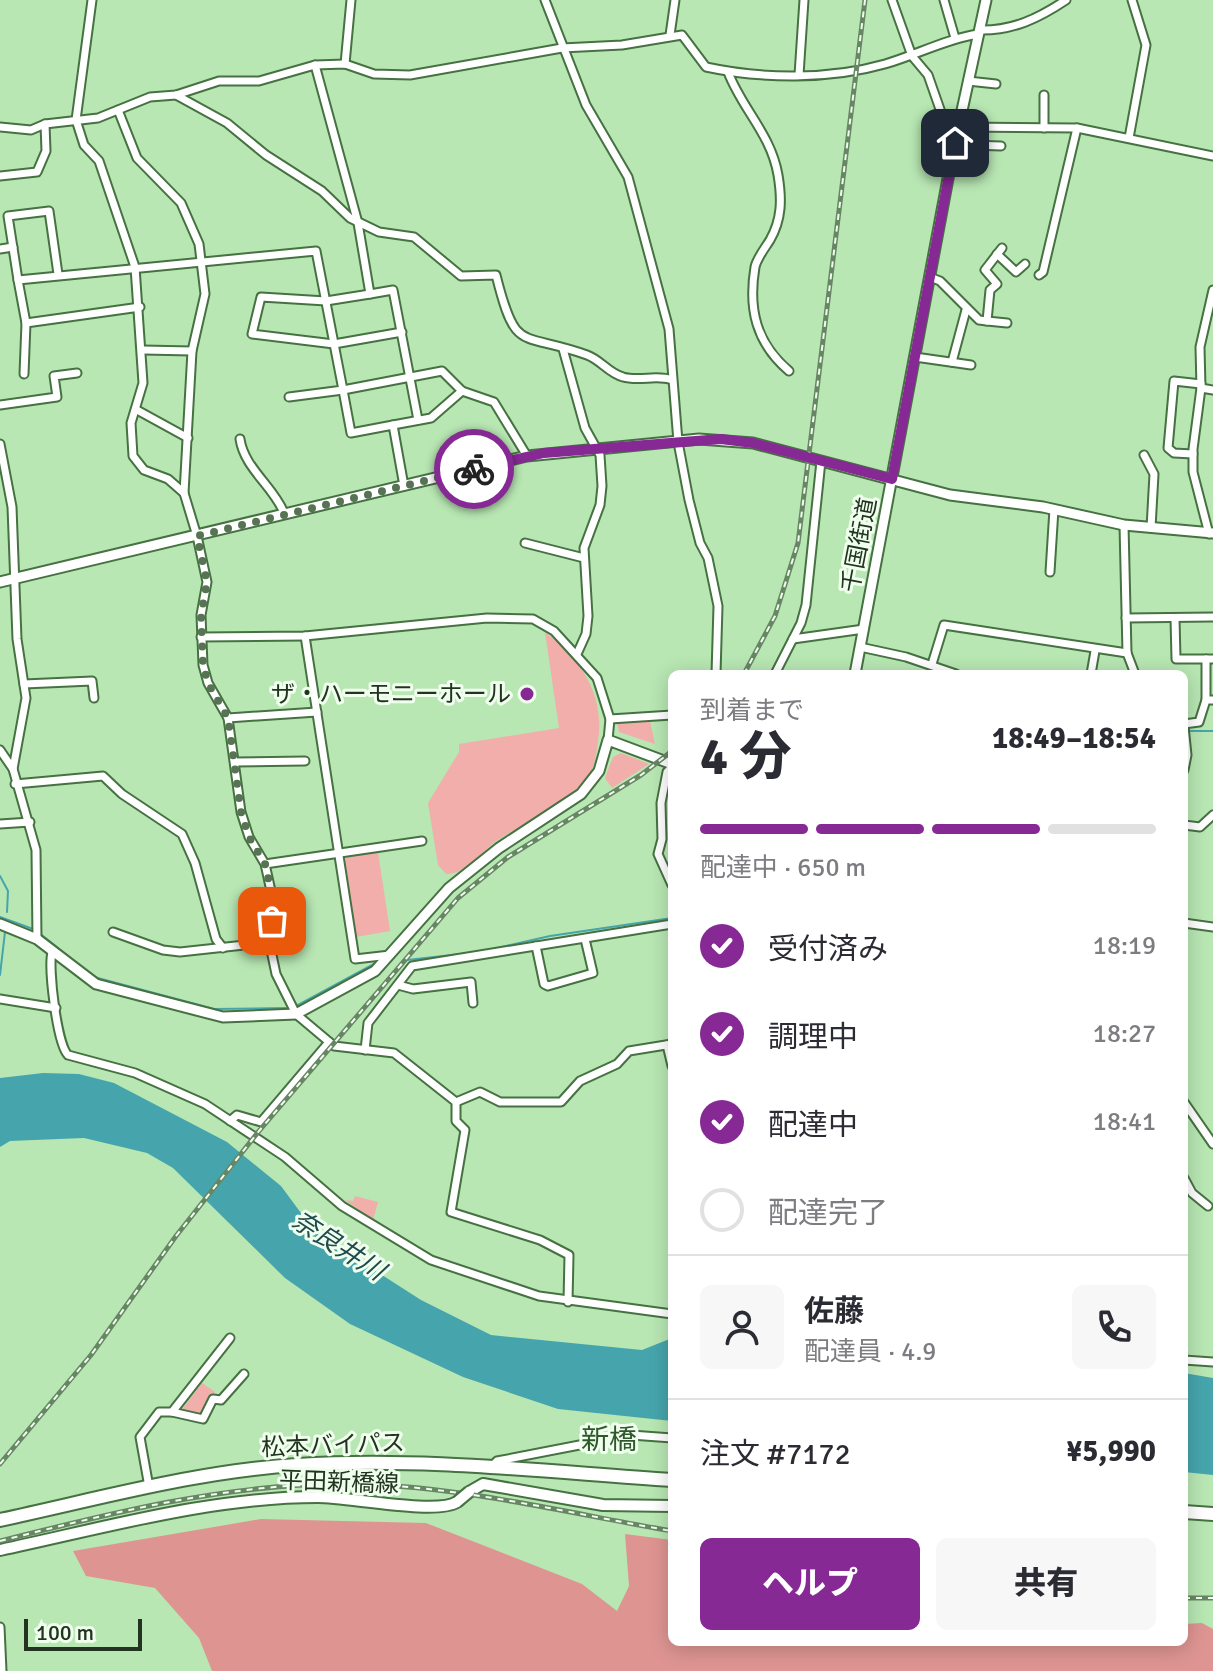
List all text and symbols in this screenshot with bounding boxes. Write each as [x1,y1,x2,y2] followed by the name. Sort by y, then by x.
[921,109,989,177] pin
[933,121,977,165] icon: home
[434,429,514,509] courier
[452,447,496,491] icon: bike
[835,495,883,595] street label: 千国街道
[271,679,511,709] place label: ザ・ハーモニーホール
[518,685,536,703] marker: ザ・ハーモニーホール
[700,695,804,727] text: 到着まで
[992,720,1156,757] text: 18:49–18:54
[700,725,792,789] text: 4 分
[700,852,866,884] text: 配達中 · 650 m
[238,887,306,955] pin
[250,899,294,943] icon: bag
[700,924,744,968] icon: check
[1093,930,1156,962] text: 18:19
[768,931,888,968] text: 受付済み
[700,1012,744,1056] icon: check
[1093,1018,1156,1050] text: 18:27
[768,1019,858,1056] text: 調理中
[700,1100,744,1144] icon: check
[1093,1106,1156,1138] text: 18:41
[768,1107,858,1144] text: 配達中
[768,1195,888,1232] text: 配達完了
[286,1204,393,1289] water label: 奈良井川
[700,1285,784,1369] button: person
[1072,1285,1156,1369] button: phone
[804,1293,864,1330] text: 佐藤
[804,1336,936,1368] text: 配達員 · 4.9
[581,1423,637,1457] district label: 新橋
[261,1428,405,1462] street label: 松本バイパス
[1066,1433,1156,1470] text: ¥5,990
[700,1436,851,1473] text: 注文 #7172
[279,1465,399,1499] street label: 平田新橋線
[700,1538,920,1630] button: ヘルプ
[936,1538,1156,1630] button: 共有
[24,1615,142,1651] scale bar
[36,1619,94,1646] text: 100 m

